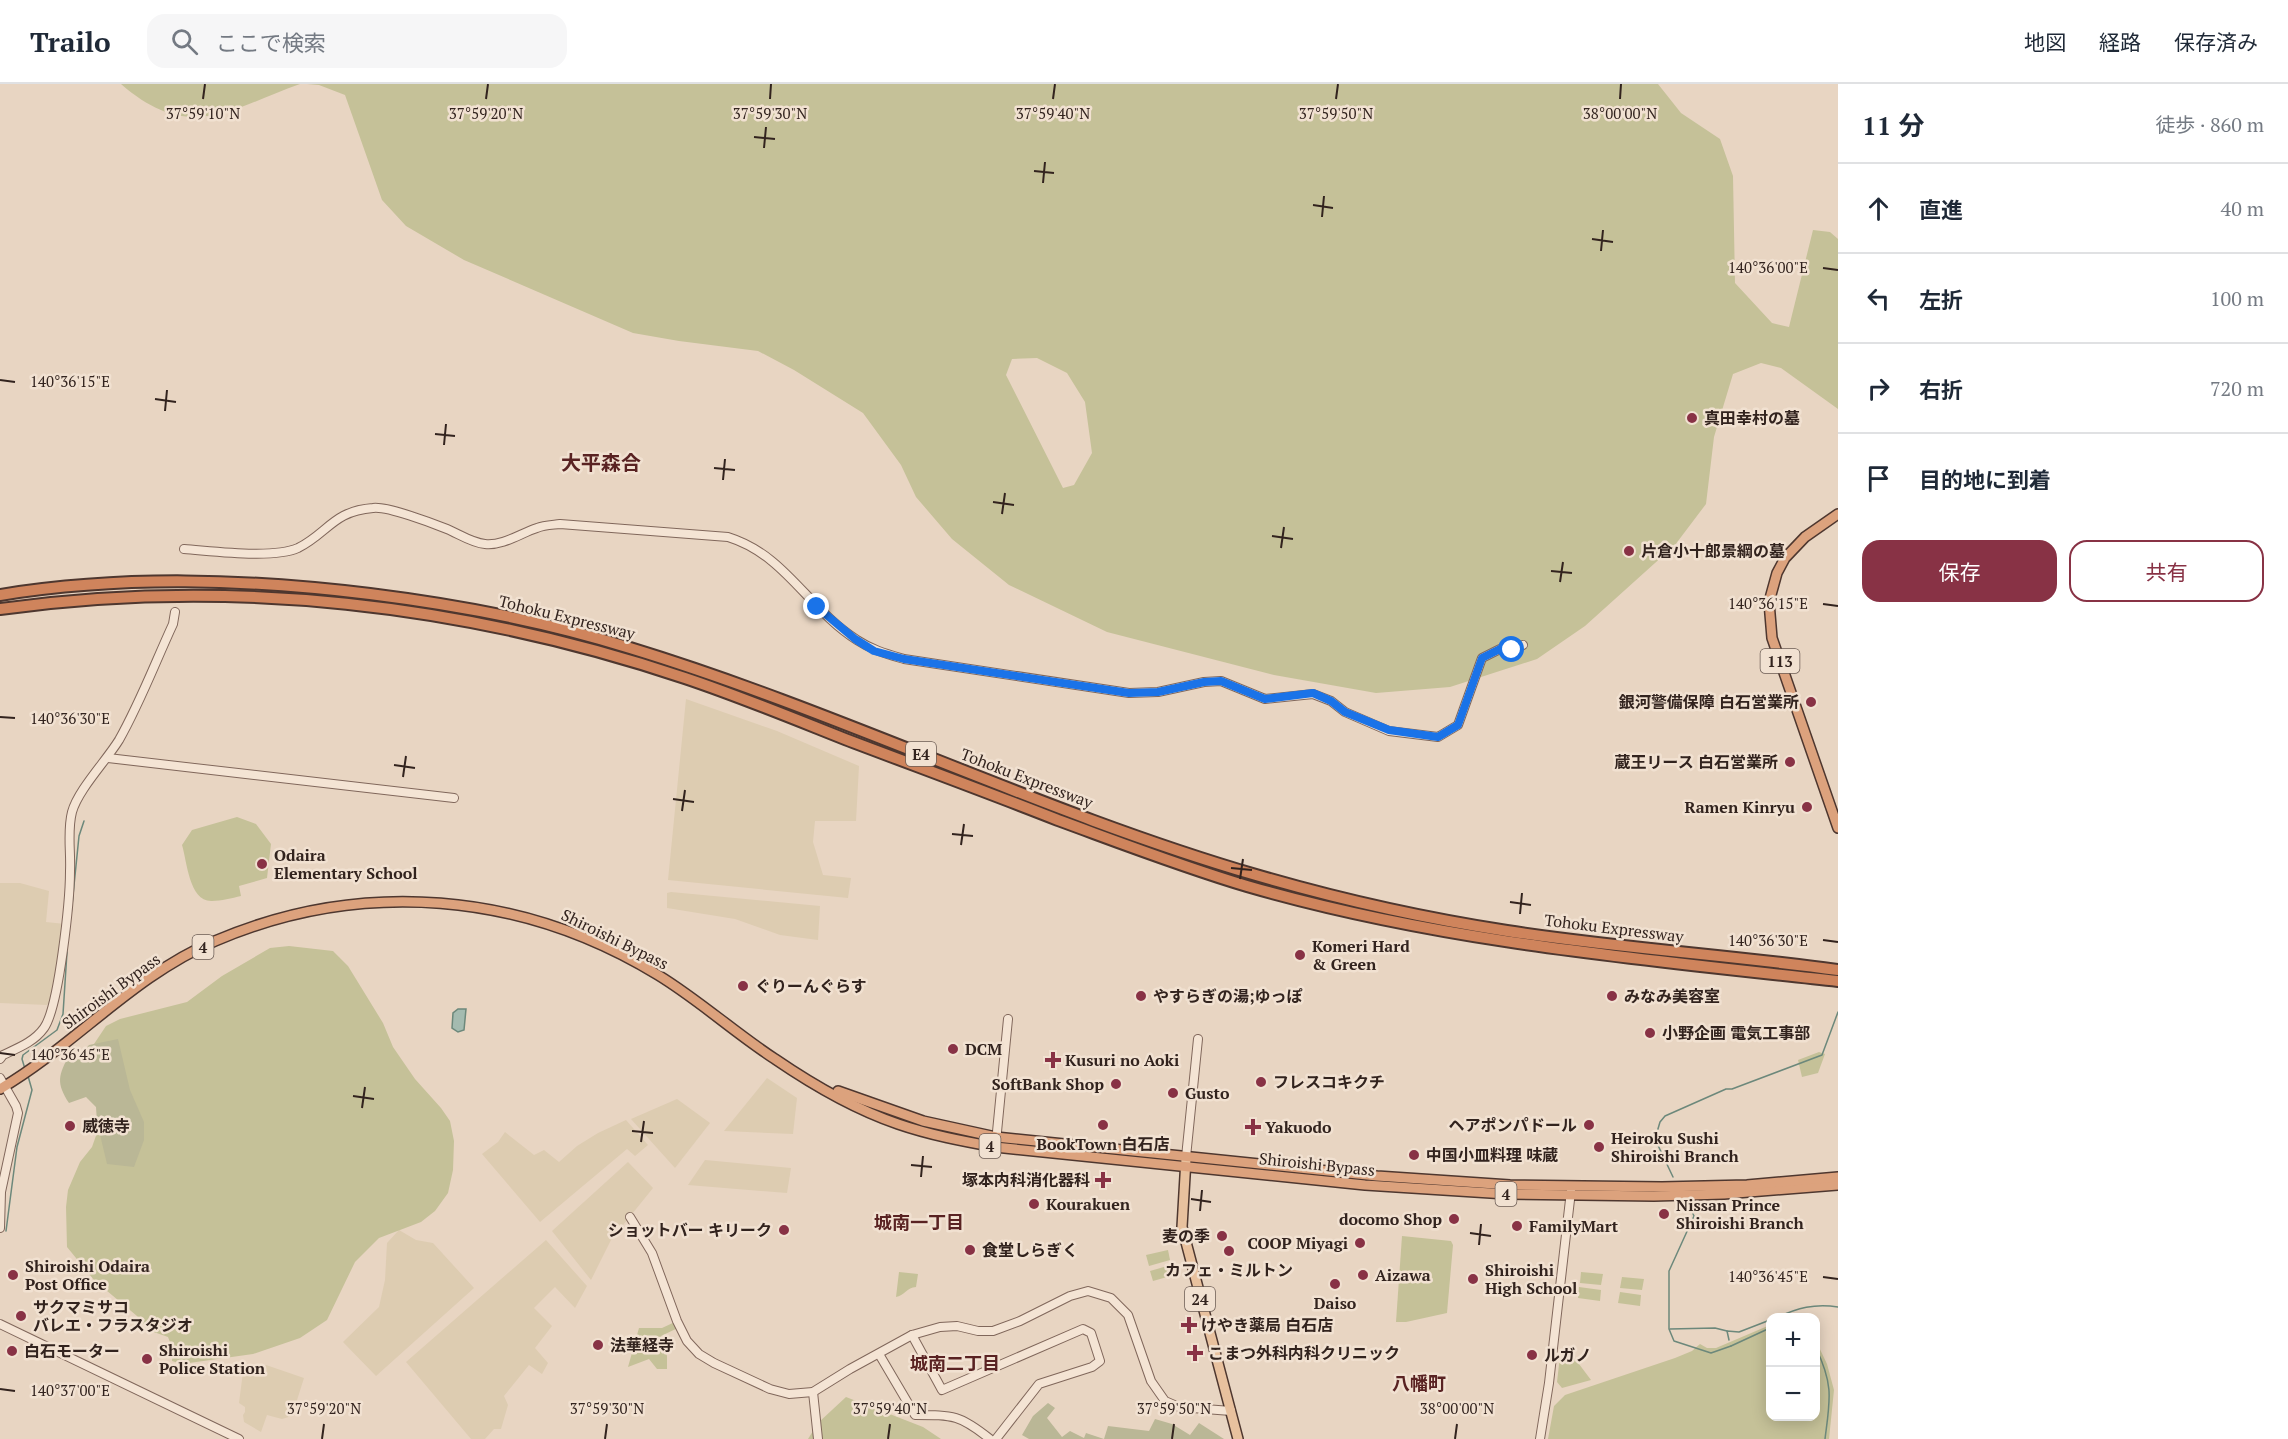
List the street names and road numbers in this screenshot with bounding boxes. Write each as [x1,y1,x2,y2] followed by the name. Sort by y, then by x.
[496,589,638,645] street label: Tohoku Expressway
[1760,649,1800,673] road number: 113
[906,742,936,766] road number: E4
[958,743,1097,814] street label: Tohoku Expressway
[558,904,672,974] street label: Shiroishi Bypass
[1543,909,1686,948] street label: Tohoku Expressway
[192,935,214,959] road number: 4
[57,948,165,1034] street label: Shiroishi Bypass
[980,1134,1000,1158] road number: 4
[1258,1147,1376,1181] street label: Shiroishi Bypass
[1496,1182,1516,1206] road number: 4
[1185,1287,1215,1311] road number: 24

